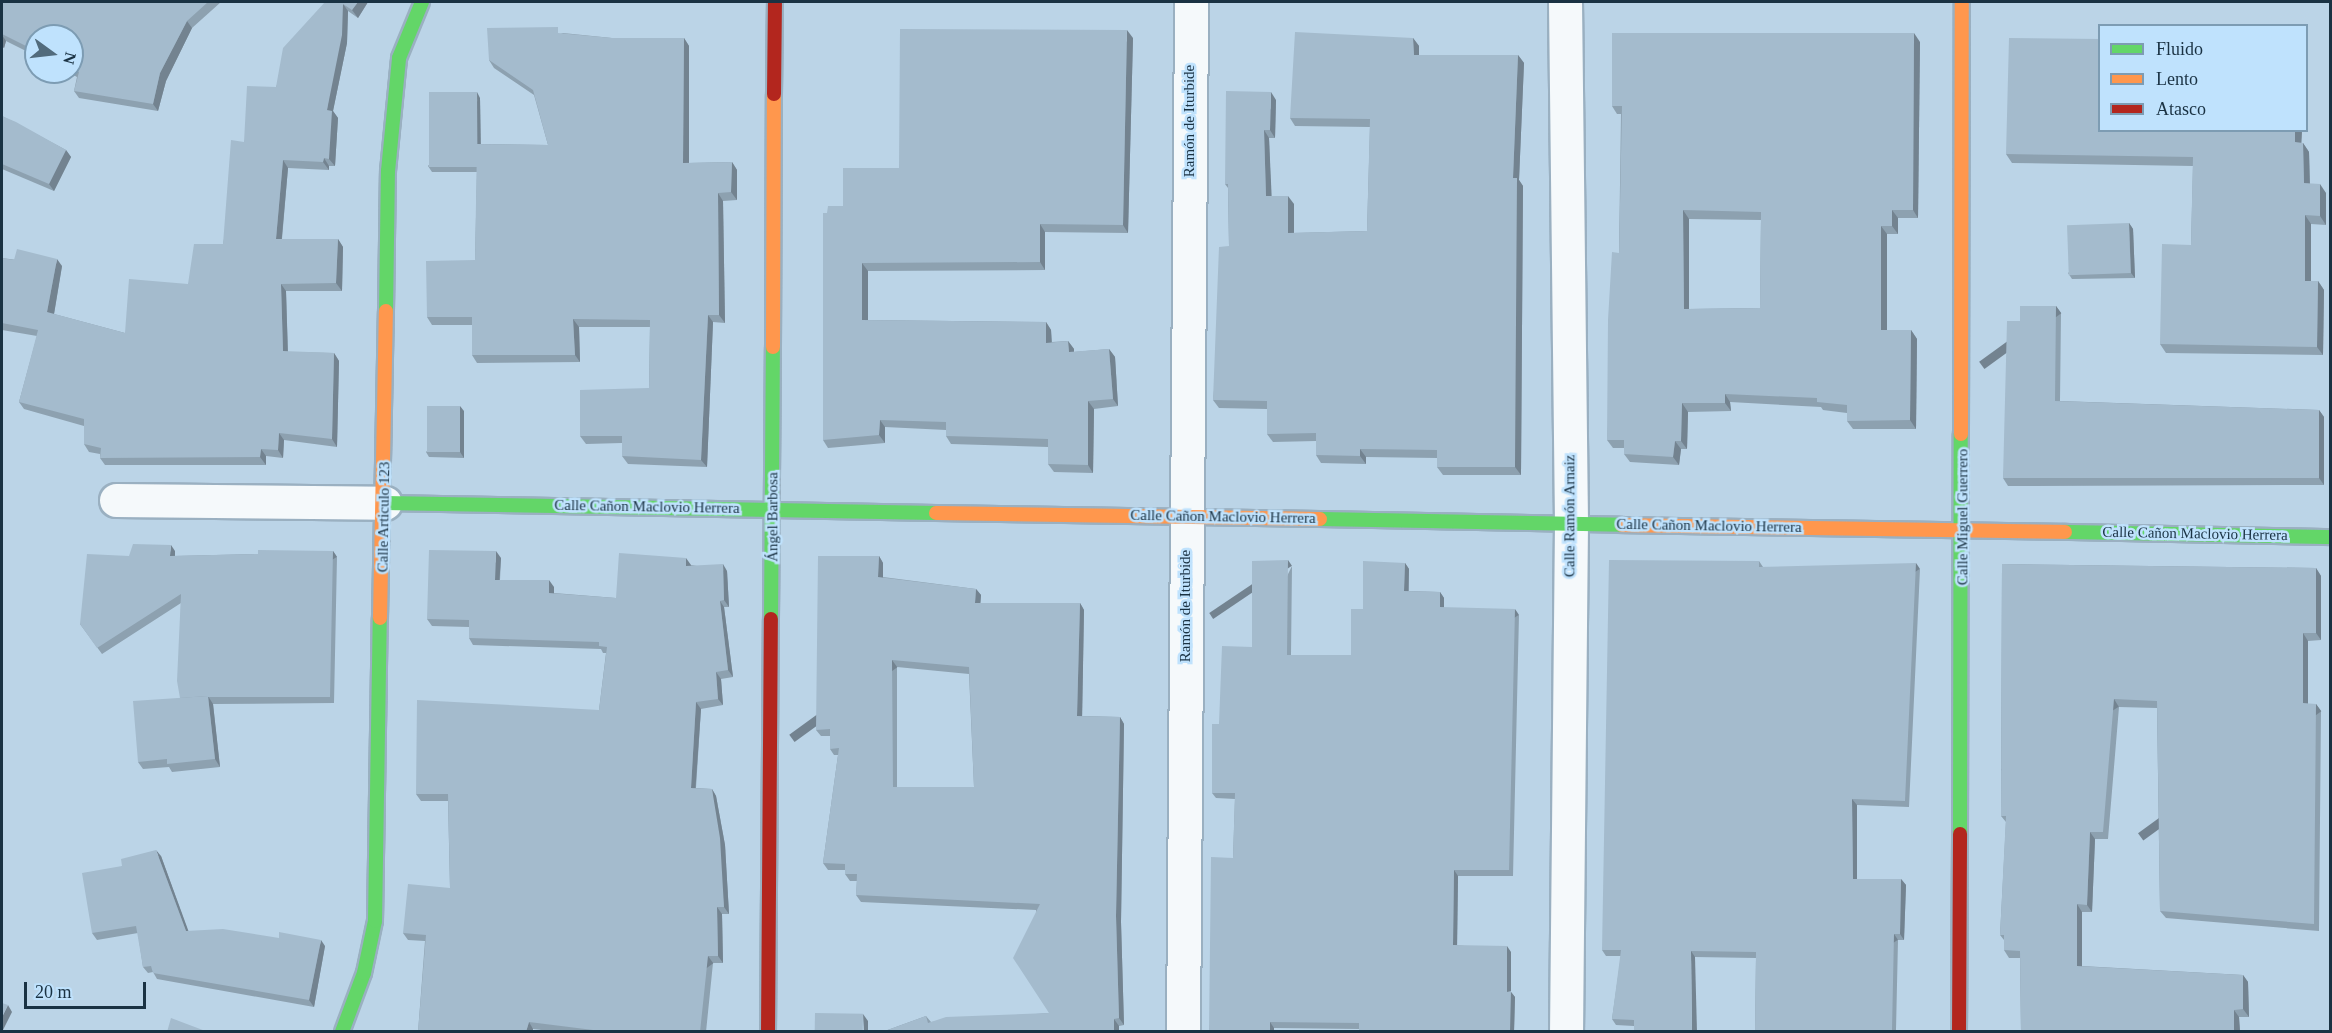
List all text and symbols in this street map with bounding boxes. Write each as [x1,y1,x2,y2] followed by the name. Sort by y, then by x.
[24,24,84,84] north arrow
[2098,24,2308,132] legend
[2156,39,2203,59] text: Fluido
[60,50,80,66] text: N
[1181,65,1199,177] street label: Ramón de Iturbide
[2156,69,2198,89] text: Lento
[2156,99,2206,119] text: Atasco
[1954,449,1972,585] street label: Calle Miguel Guerrero
[1561,454,1579,578] street label: Calle Ramón Arnaiz
[374,461,394,573] street label: Calle Articulo 123
[764,472,782,562] street label: Ángel Barbosa
[554,496,740,518] street label: Calle Cañon Maclovio Herrera
[1130,506,1316,528] street label: Calle Cañon Maclovio Herrera
[1616,515,1802,537] street label: Calle Cañon Maclovio Herrera
[2102,523,2288,545] street label: Calle Cañon Maclovio Herrera
[1177,550,1195,662] street label: Ramón de Iturbide
[27,970,148,1008] scale bar
[35,982,72,1002] text: 20 m

